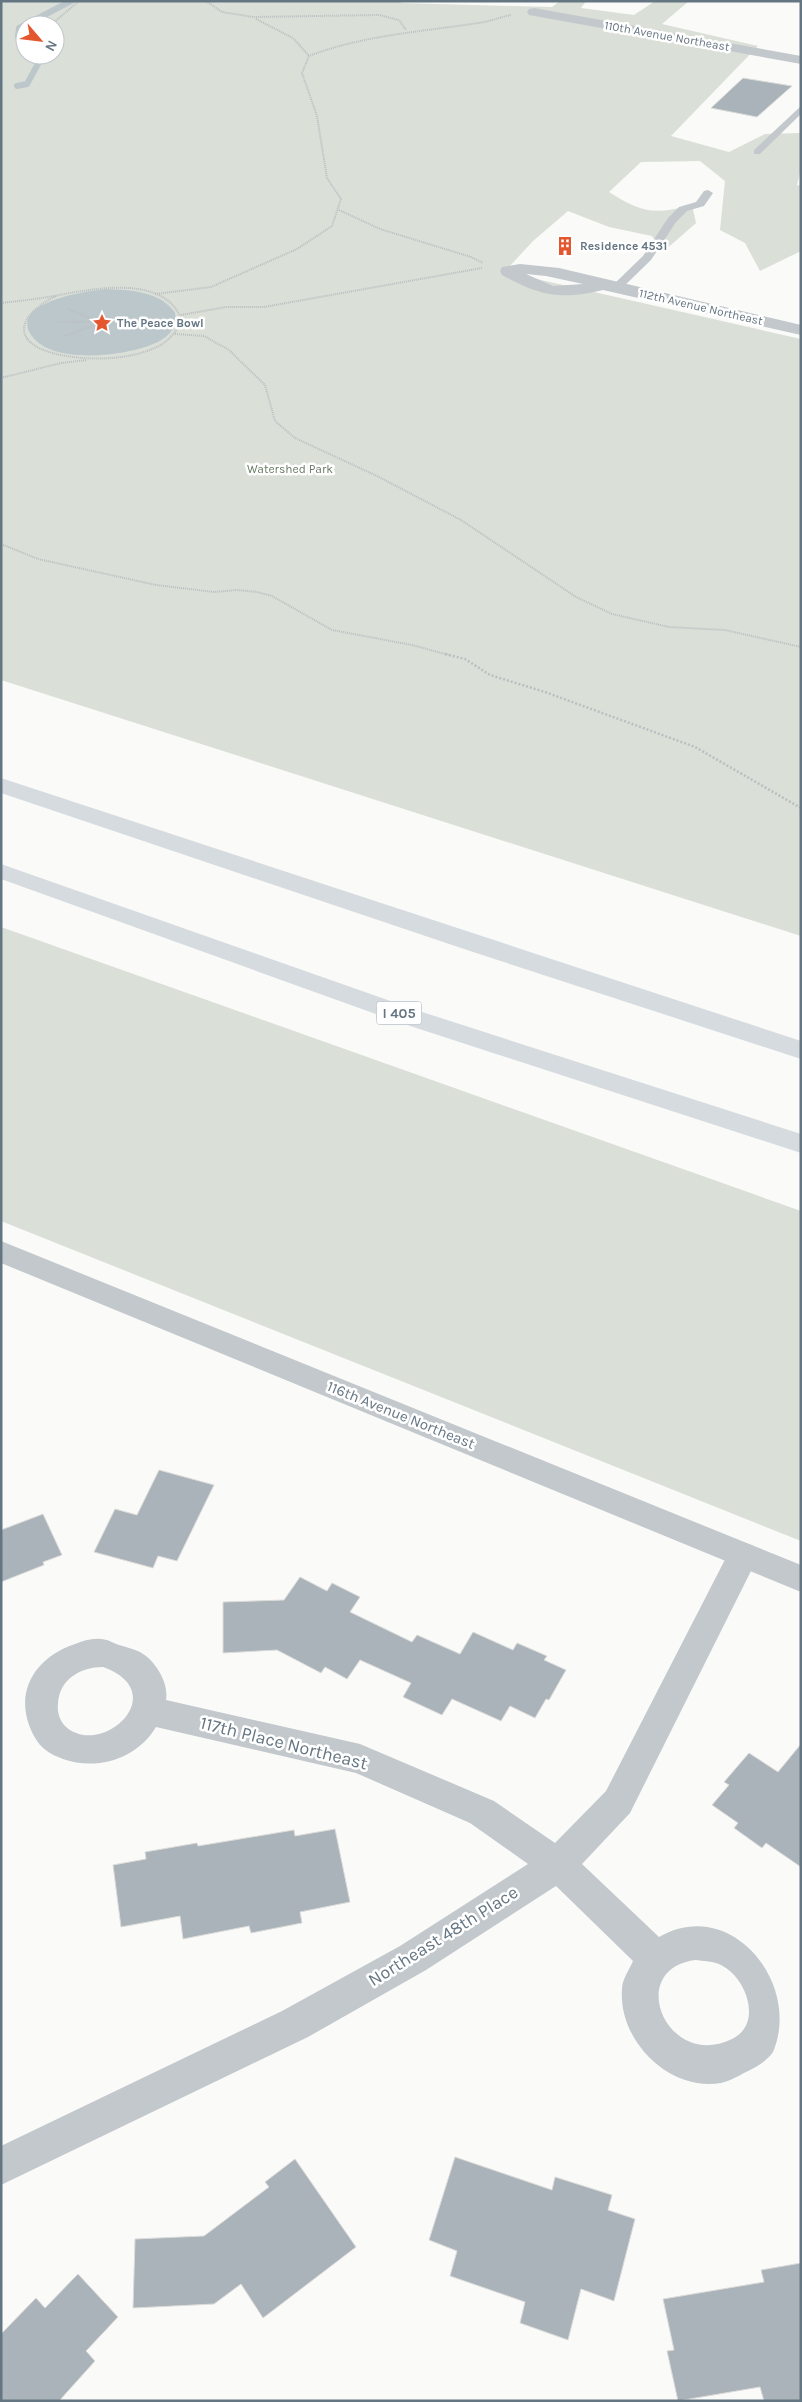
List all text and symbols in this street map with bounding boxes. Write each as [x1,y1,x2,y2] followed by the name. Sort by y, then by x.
[15,15,65,65] north arrow
[604,18,731,54] street label: 110th Avenue Northeast
[41,37,61,54] text: N
[554,235,576,257] building icon: Residence 4531
[580,239,667,253] place label: Residence 4531
[638,286,765,328] street label: 112th Avenue Northeast
[91,312,113,334] place icon: The Peace Bowl
[117,316,204,330] place label: The Peace Bowl
[247,462,333,476] park label: Watershed Park
[376,1001,422,1024] road number: I 405
[324,1377,478,1453] street label: 116th Avenue Northeast
[198,1712,370,1774] street label: 117th Place Northeast
[364,1881,522,1991] street label: Northeast 48th Place

